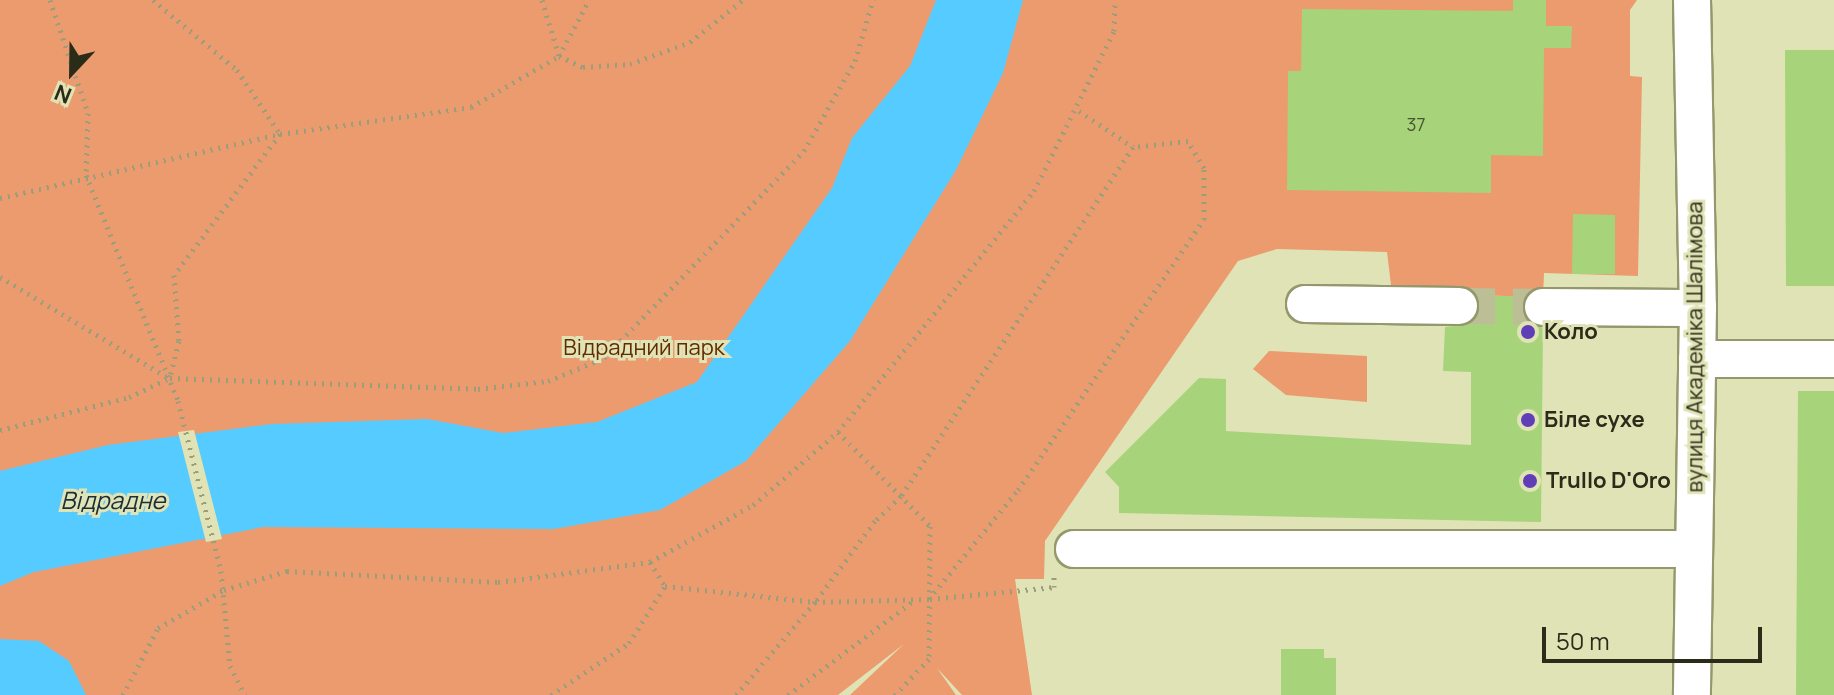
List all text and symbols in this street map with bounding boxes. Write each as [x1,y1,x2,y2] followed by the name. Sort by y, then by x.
[32,32,112,112] north arrow
[50,77,76,111] text: N
[1407,113,1425,135] house number: 37
[1682,201,1708,493] street label: вулиця Академіка Шалімова
[1544,319,1598,345] place label: Коло
[1519,323,1537,341] marker: Коло
[563,335,725,361] park label: Відрадний парк
[1544,407,1645,433] place label: Біле сухе
[1519,411,1537,429] marker: Біле сухе
[1546,468,1671,494] place label: Trullo D'Oro
[1521,472,1539,490] marker: Trullo D'Oro
[61,486,165,514] water label: Відрадне
[1546,611,1766,661] scale bar
[1556,624,1610,657] text: 50 m

